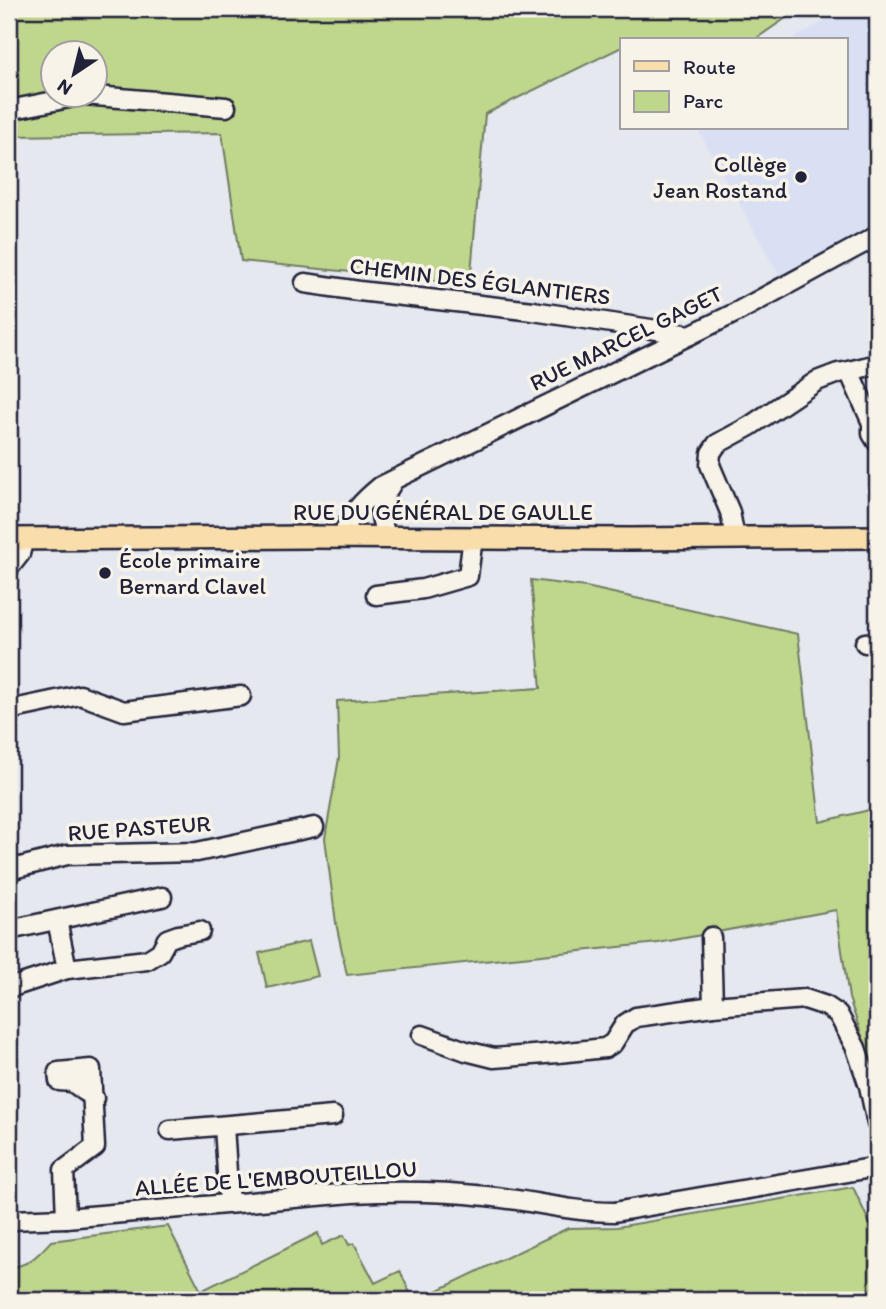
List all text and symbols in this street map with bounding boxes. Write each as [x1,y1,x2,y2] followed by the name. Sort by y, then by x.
[38,38,108,108] north arrow
[620,38,848,130] legend
[683,54,736,79] text: Route
[53,74,76,101] text: N
[683,88,723,113] text: Parc
[653,150,787,204] place label: Collège Jean Rostand
[793,169,809,185] marker: Collège Jean Rostand
[348,251,612,311] street label: CHEMIN DES ÉGLANTIERS
[525,279,727,397] street label: RUE MARCEL GAGET
[293,498,593,526] street label: RUE DU GÉNÉRAL DE GAULLE
[119,546,266,600] place label: École primaire Bernard Clavel
[97,565,113,581] marker: École primaire Bernard Clavel
[67,809,212,847] street label: RUE PASTEUR
[134,1154,418,1202] street label: ALLÉE DE L'EMBOUTEILLOU

